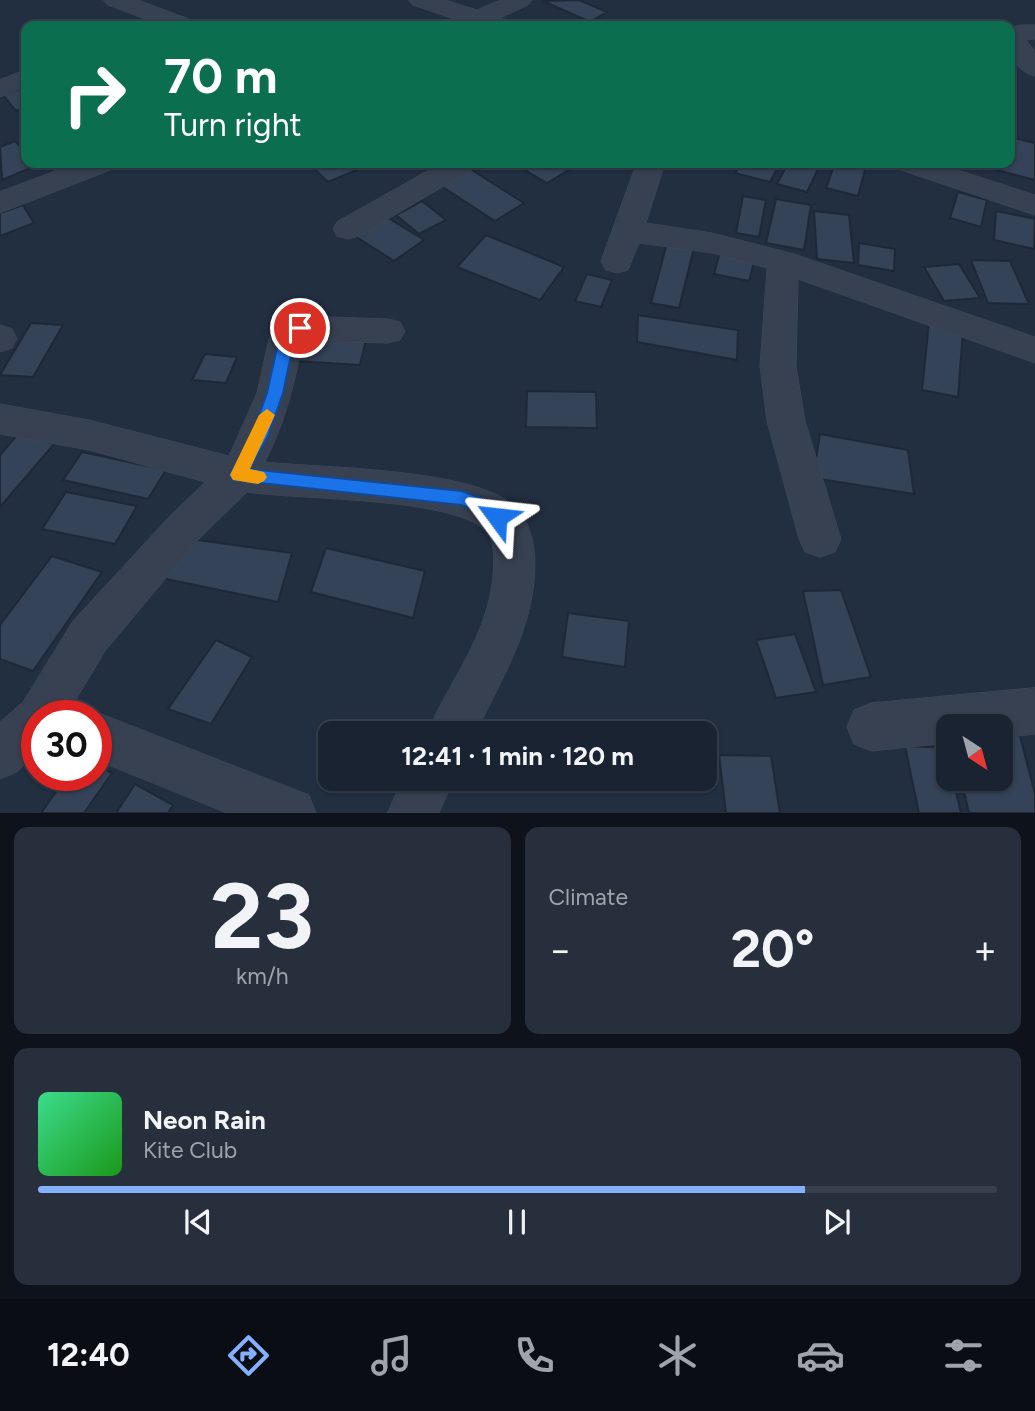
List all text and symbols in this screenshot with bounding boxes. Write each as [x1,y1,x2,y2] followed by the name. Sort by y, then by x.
[164,46,277,105] text: 70 m
[49,49,140,140] icon: right
[164,106,302,144] text: Turn right
[270,298,330,358] pin
[281,309,319,347] icon: arrive
[460,480,534,554] position arrow
[21,700,112,791] speed limit sign: 30
[936,714,1013,791] north arrow
[936,714,1013,791] map controls
[401,740,634,772] text: 12:41 · 1 min · 120 m
[211,862,314,971] text: 23
[549,883,628,911] text: Climate
[731,918,814,980] text: 20°
[549,927,572,973] text: −
[973,927,997,973] text: +
[236,962,289,990] text: km/h
[143,1104,266,1136] text: Neon Rain
[143,1136,237,1164] text: Kite Club
[179,1203,217,1241] icon: previous
[498,1203,536,1241] icon: pause
[818,1203,856,1241] icon: next
[224,1331,273,1380] icon: directions
[367,1331,416,1380] icon: music
[510,1331,559,1380] icon: phone
[653,1331,702,1380] icon: climate
[796,1331,845,1380] icon: car
[939,1331,988,1380] icon: filters
[47,1336,130,1374] text: 12:40

